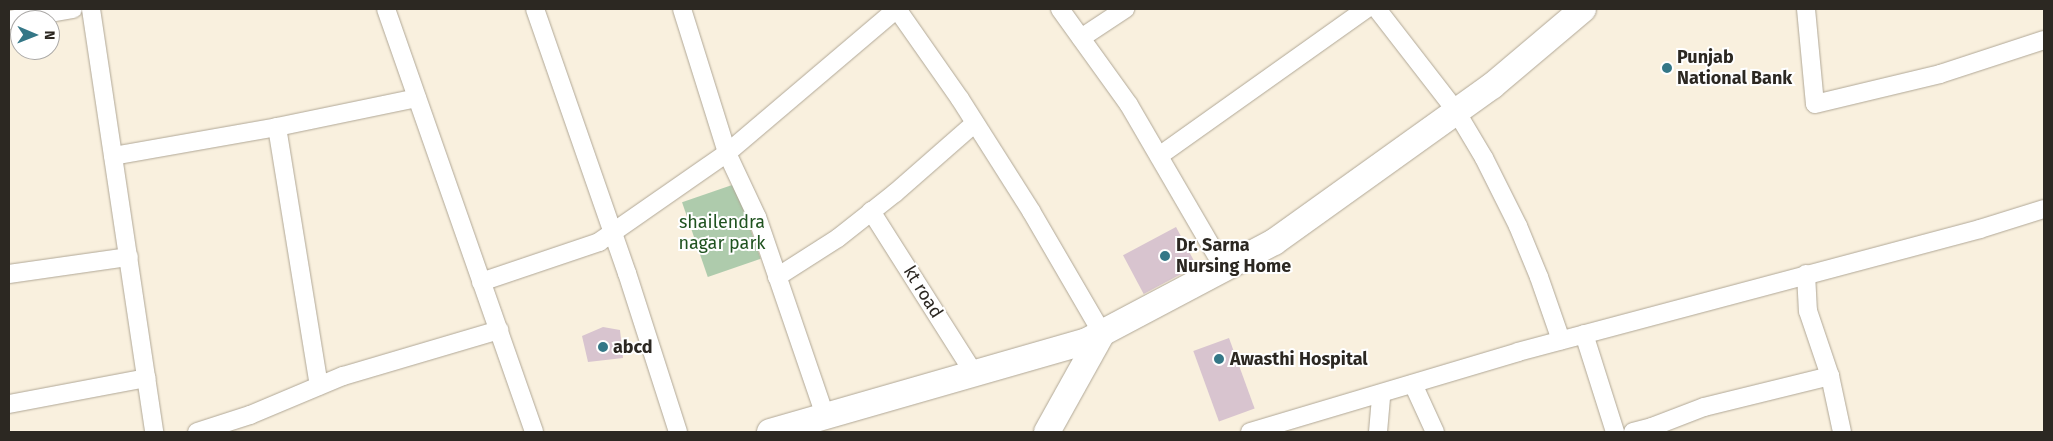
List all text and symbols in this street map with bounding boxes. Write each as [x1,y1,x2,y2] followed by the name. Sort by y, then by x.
[10,10,60,60] north arrow
[41,30,58,40] text: N
[1677,47,1792,90] place label: Punjab National Bank
[1661,62,1673,74] marker: Punjab National Bank
[678,212,766,254] park label: shailendra nagar park
[1176,235,1291,278] place label: Dr. Sarna Nursing Home
[1158,249,1172,263] marker: Dr. Sarna Nursing Home
[899,262,947,322] street label: kt road
[613,336,653,358] place label: abcd
[597,341,609,353] marker: abcd
[1230,348,1368,370] place label: Awasthi Hospital
[1212,352,1226,366] marker: Awasthi Hospital

